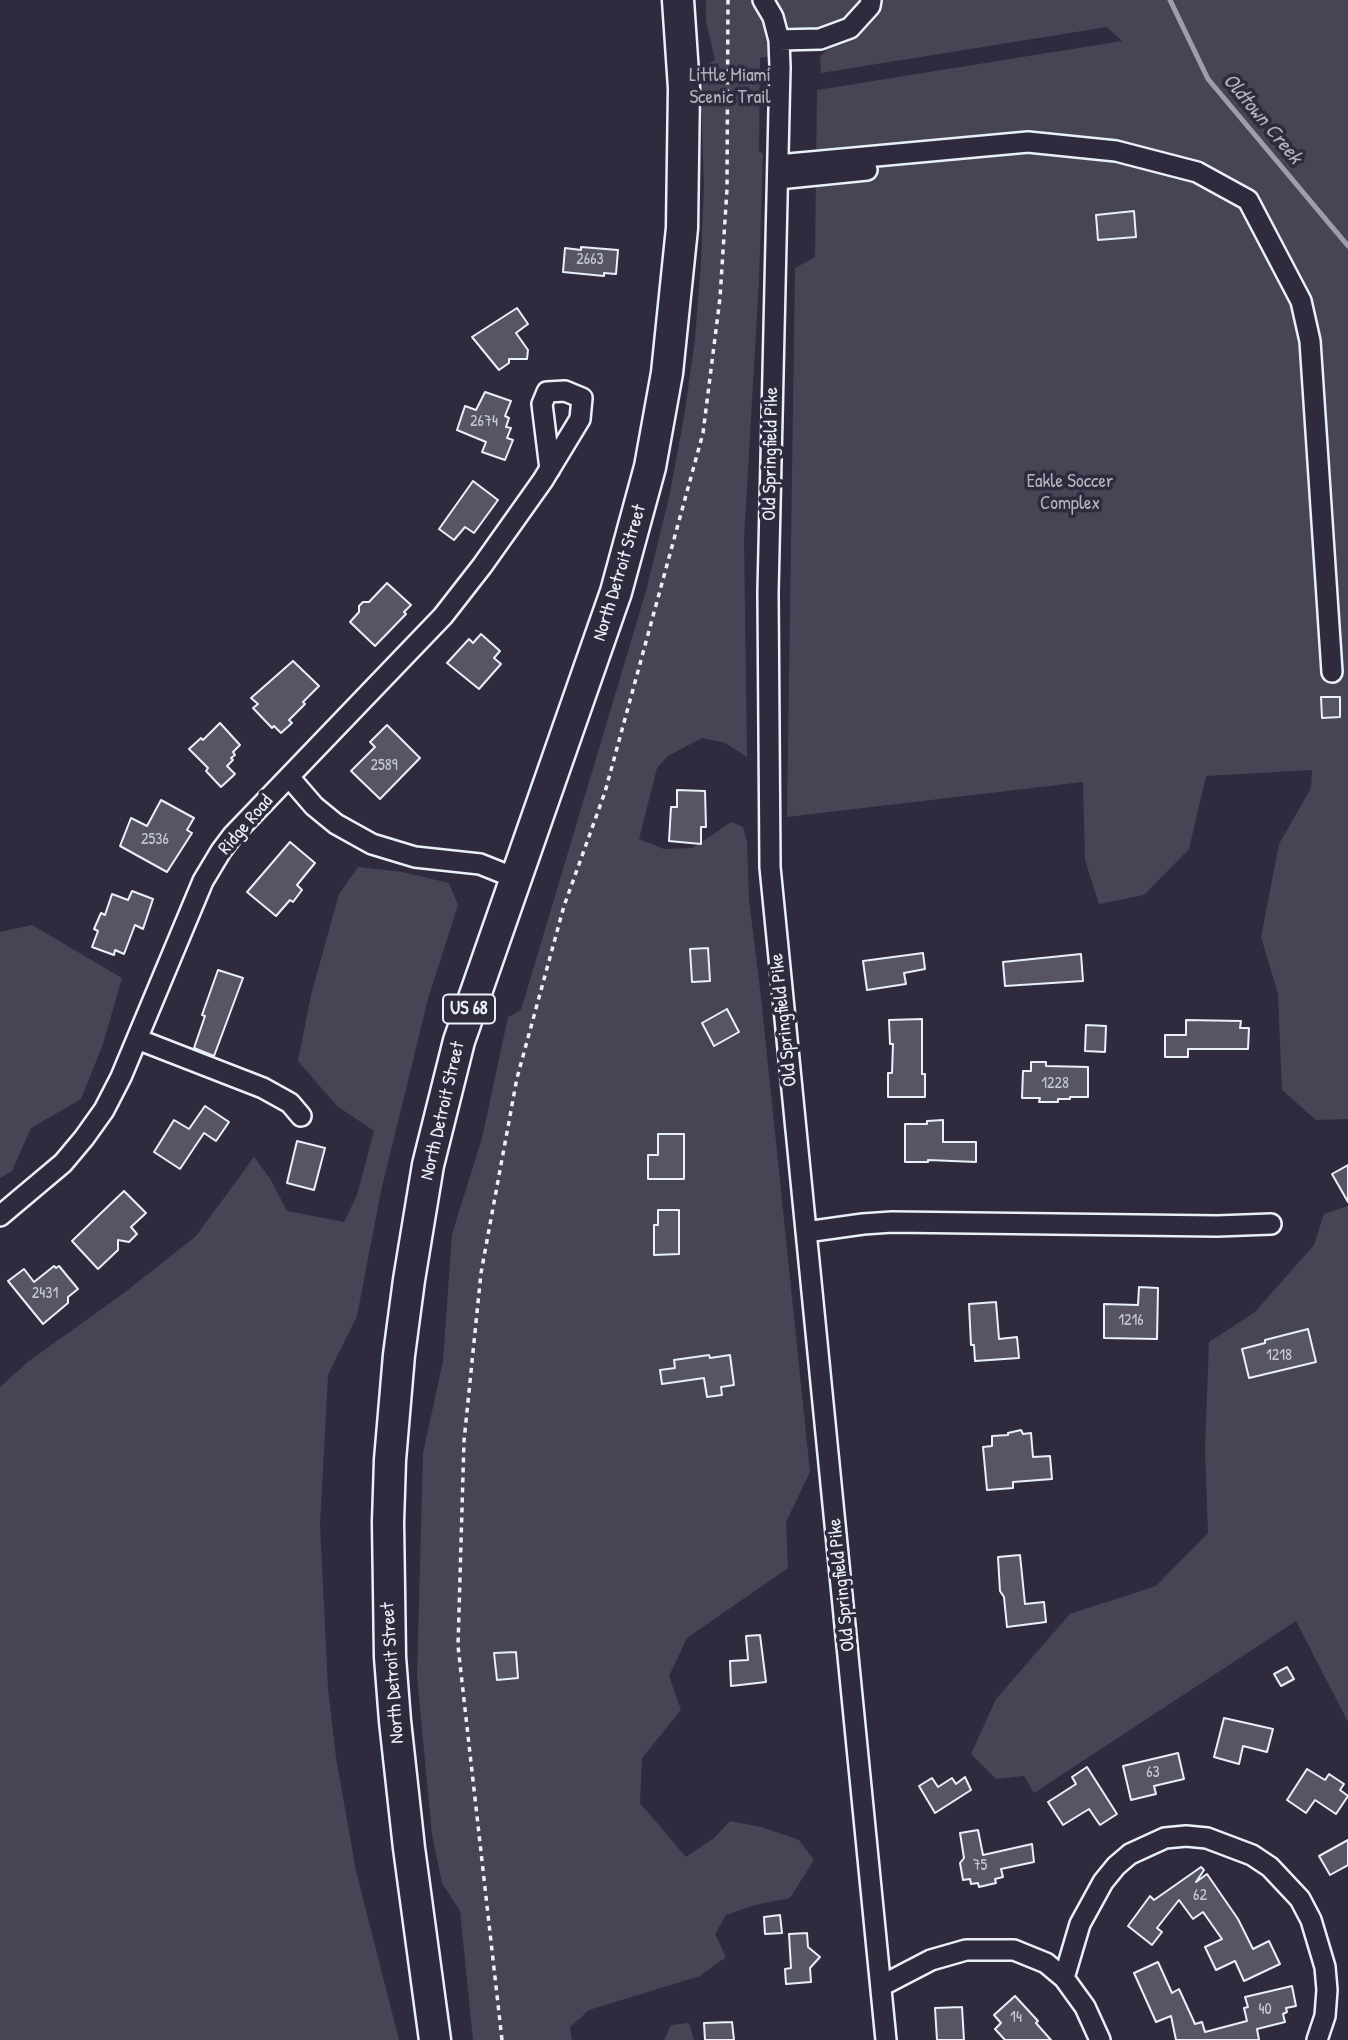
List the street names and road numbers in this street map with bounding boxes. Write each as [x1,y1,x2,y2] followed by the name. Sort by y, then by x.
[758,387,784,521] street label: Old Springfield Pike
[588,502,652,644] street label: North Detroit Street
[214,790,278,860] street label: Ridge Road
[766,952,802,1088] street label: Old Springfield Pike
[443,994,495,1024] road number: US 68
[416,1040,470,1182] street label: North Detroit Street
[824,1517,860,1653] street label: Old Springfield Pike
[377,1602,409,1744] street label: North Detroit Street

